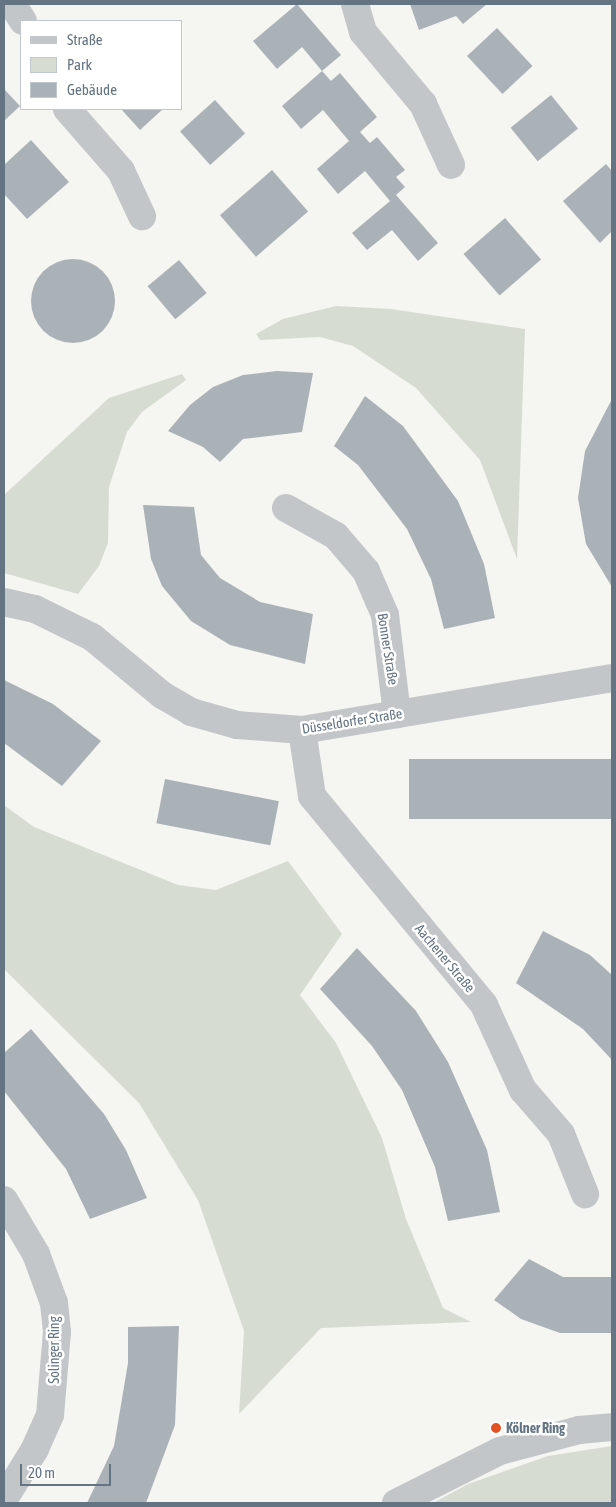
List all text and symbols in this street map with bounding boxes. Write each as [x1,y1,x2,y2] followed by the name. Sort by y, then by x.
[20,20,182,110] legend
[67,31,103,48] text: Straße
[67,56,92,73] text: Park
[67,81,117,98] text: Gebäude
[374,612,402,686] street label: Bonner Straße
[301,705,403,737] street label: Düsseldorfer Straße
[412,920,478,996] street label: Aachener Straße
[46,1316,62,1384] street label: Solinger Ring
[506,1420,565,1436] place label: Kölner Ring
[490,1422,502,1434] marker: Kölner Ring
[22,1454,114,1486] scale bar
[28,1464,55,1481] text: 20 m

